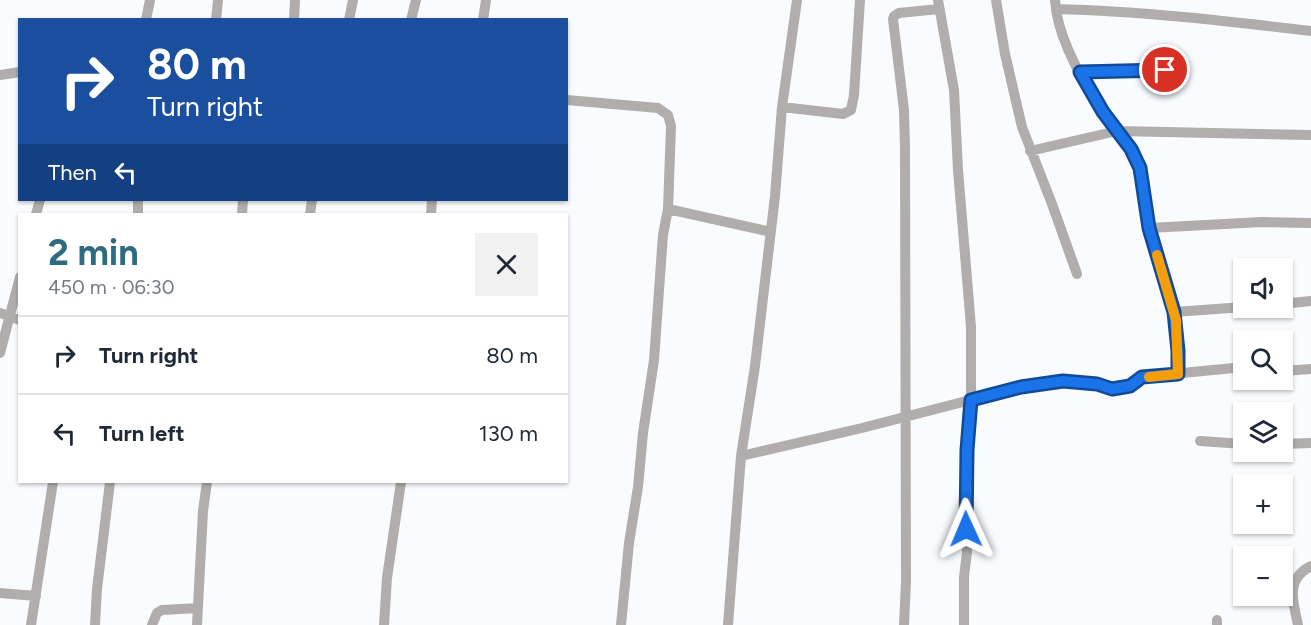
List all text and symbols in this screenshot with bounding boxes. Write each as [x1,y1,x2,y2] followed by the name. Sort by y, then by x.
[147,39,247,90] text: 80 m
[48,42,126,120] icon: right
[1139,44,1190,95] pin
[1148,53,1181,86] icon: arrive
[147,90,263,123] text: Turn right
[109,156,142,189] icon: left
[48,159,97,186] text: Then
[48,231,139,274] text: 2 min
[475,233,538,296] button: close
[1233,258,1293,606] map controls
[1233,258,1293,318] button: sound
[48,275,175,299] text: 450 m · 06:30
[1233,330,1293,390] button: search
[48,339,81,372] icon: right
[99,342,198,369] text: Turn right
[486,342,538,369] text: 80 m
[1233,402,1293,462] button: layers
[48,417,81,450] icon: left
[99,420,185,447] text: Turn left
[479,420,538,447] text: 130 m
[1233,474,1293,534] button: +
[934,497,998,561] position arrow
[1233,546,1293,606] button: −

